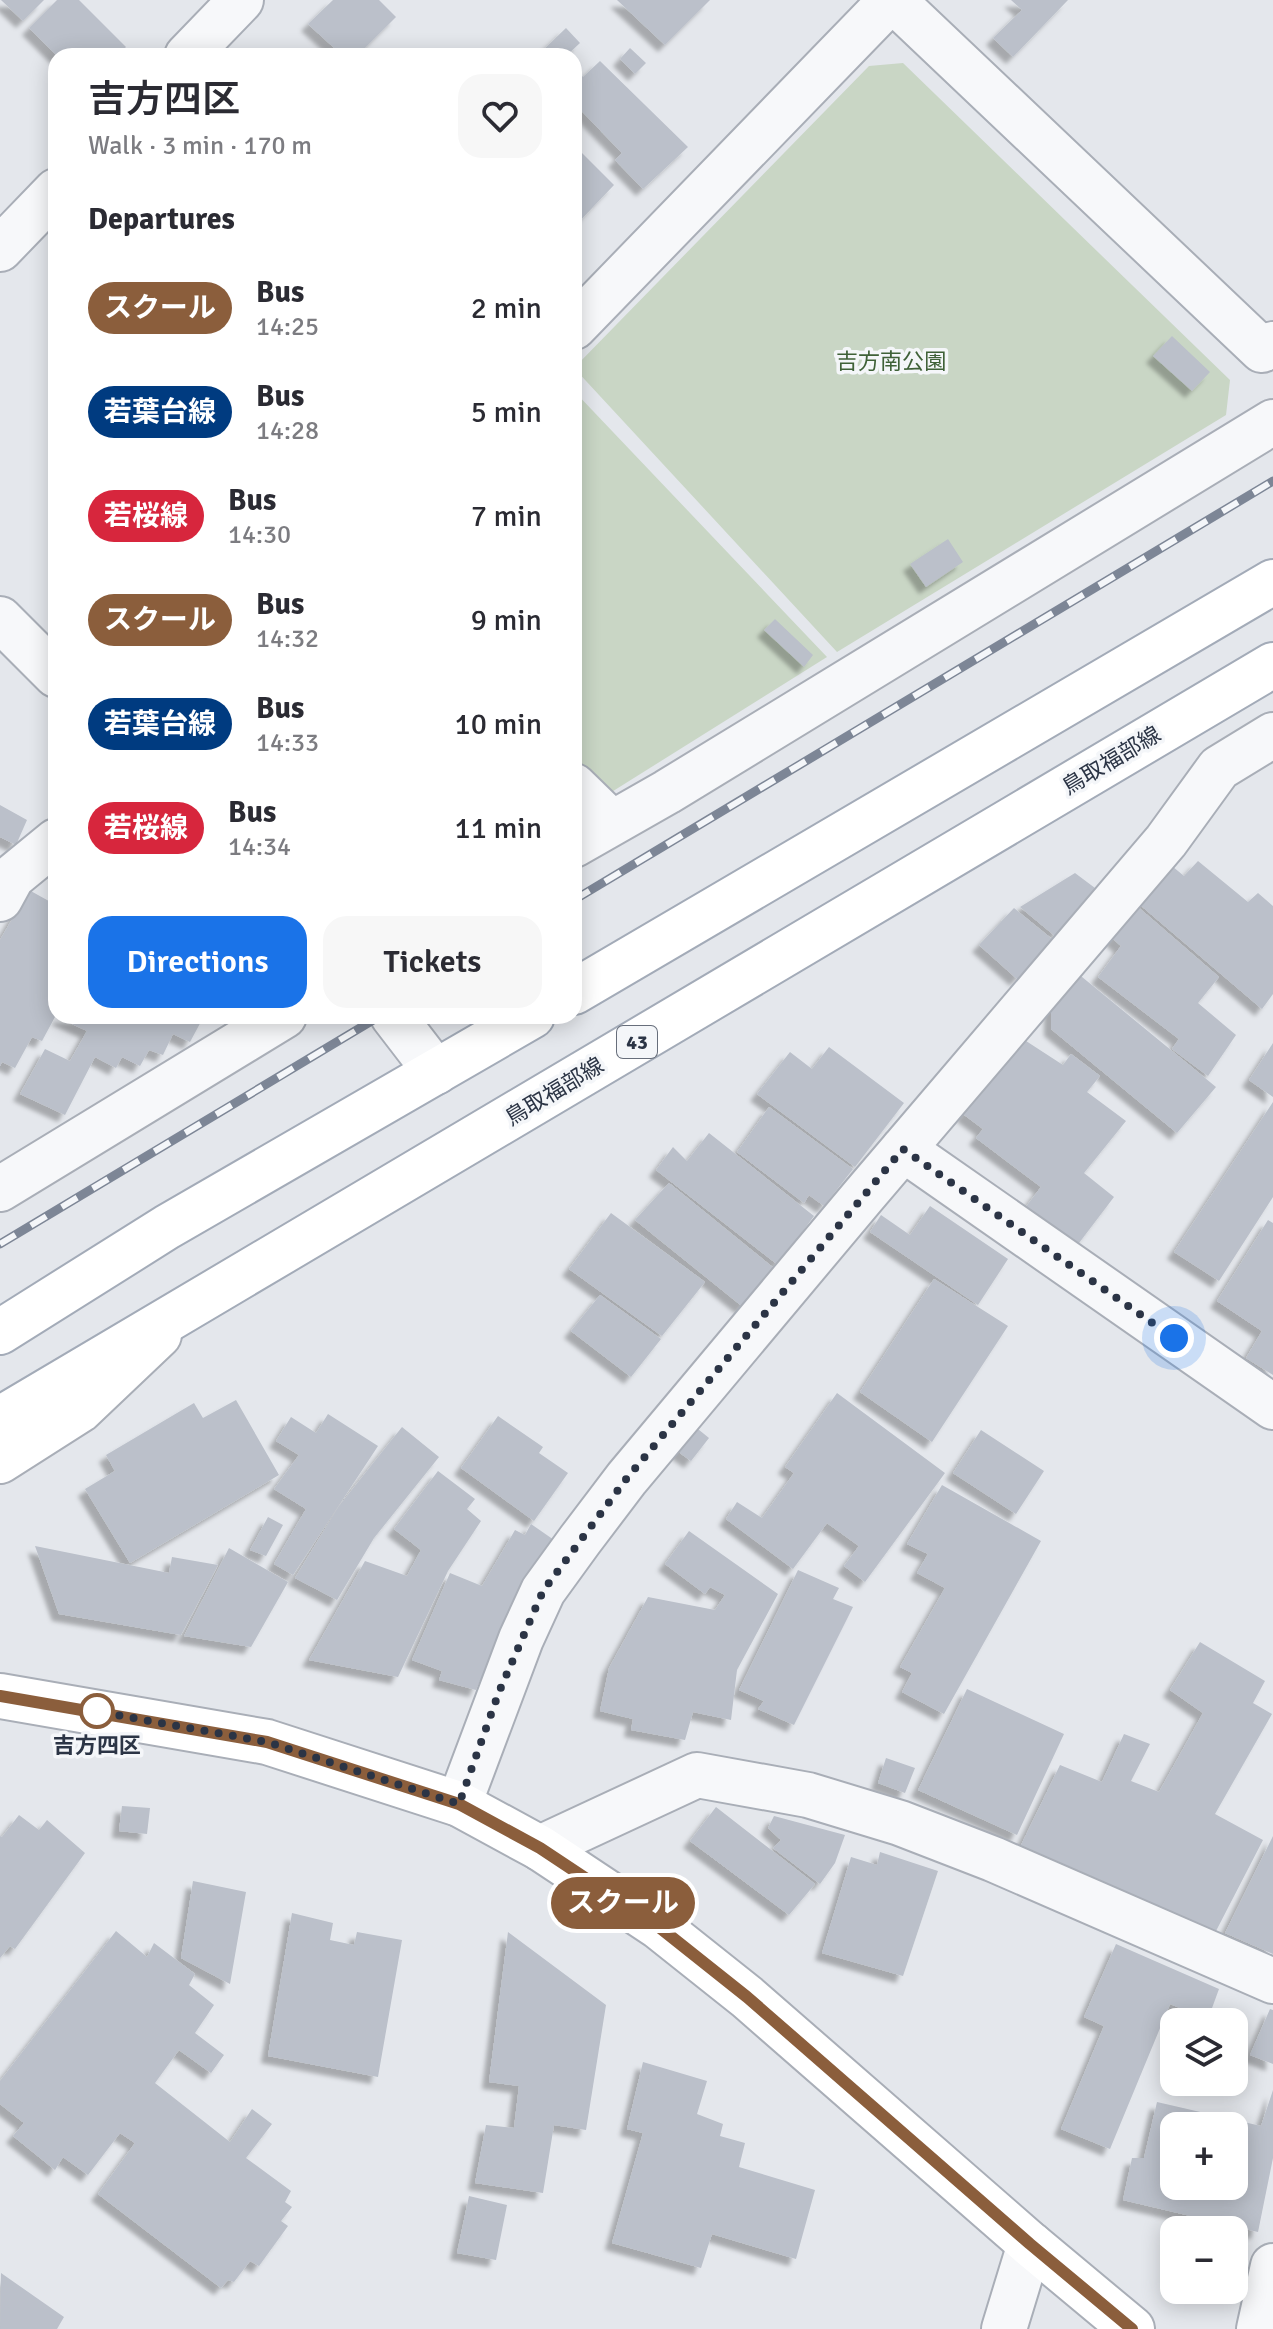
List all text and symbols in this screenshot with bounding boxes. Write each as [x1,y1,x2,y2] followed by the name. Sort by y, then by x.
[458,74,542,158] button: heart
[88,76,240,123] text: 吉方四区
[88,130,312,162] text: Walk · 3 min · 170 m
[88,201,235,238] text: Departures
[256,274,304,311] text: Bus
[471,290,542,327] text: 2 min
[104,291,216,325] text: スクール
[256,311,319,343] text: 14:25
[836,348,946,375] park label: 吉方南公園
[256,378,304,415] text: Bus
[471,394,542,431] text: 5 min
[104,395,216,429] text: 若葉台線
[256,415,319,447] text: 14:28
[228,482,276,519] text: Bus
[471,498,542,535] text: 7 min
[104,499,188,533] text: 若桜線
[228,519,291,551] text: 14:30
[256,586,304,623] text: Bus
[471,602,542,639] text: 9 min
[104,603,216,637] text: スクール
[256,623,319,655] text: 14:32
[256,690,304,727] text: Bus
[455,706,542,743] text: 10 min
[104,707,216,741] text: 若葉台線
[1057,721,1165,800] street label: 鳥取福部線
[256,727,319,759] text: 14:33
[228,794,276,831] text: Bus
[455,810,542,847] text: 11 min
[104,811,188,845] text: 若桜線
[228,831,291,863] text: 14:34
[88,916,307,1008] button: Directions
[323,916,542,1008] button: Tickets
[617,1026,657,1058] road number: 43
[500,1052,608,1131] street label: 鳥取福部線
[1154,1318,1194,1358] your location
[80,1694,114,1728] marker: 吉方四区
[53,1732,141,1759] place label: 吉方四区
[567,1877,679,1929] line badge: スクール
[567,1886,679,1920] text: スクール
[1160,2008,1248,2304] map controls
[1160,2008,1248,2096] button: layers
[1160,2112,1248,2200] button: +
[1160,2216,1248,2304] button: −

